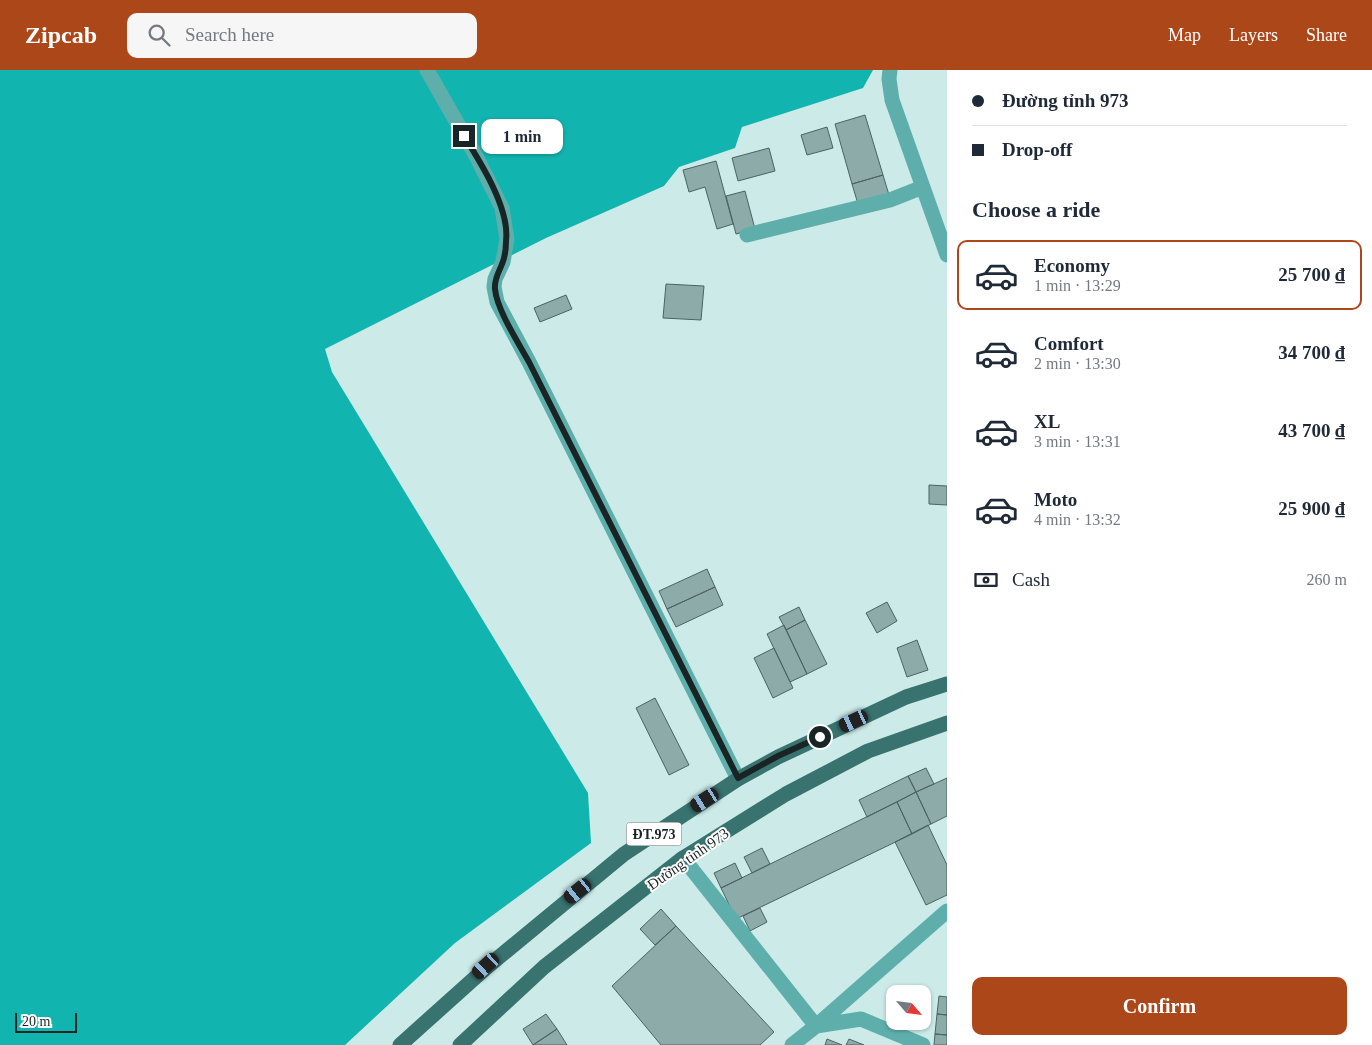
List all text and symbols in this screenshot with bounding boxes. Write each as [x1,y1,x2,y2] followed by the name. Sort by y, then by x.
[127,13,477,58] search box
[145,21,173,49] icon: search
[25,22,97,48] text: Zipcab
[185,24,274,45] text: Search here
[1168,25,1201,45] text: Map
[1229,25,1278,45] text: Layers
[1306,25,1347,45] text: Share
[1002,90,1128,111] text: Đường tỉnh 973
[482,118,564,154] callout: 1 min
[453,125,475,147] route end
[503,128,541,145] text: 1 min
[1002,139,1072,160] text: Drop-off
[972,197,1100,222] text: Choose a ride
[974,253,1019,298] icon: car
[1034,255,1110,276] text: Economy
[1278,264,1345,285] text: 25 700 ₫
[1034,277,1121,294] text: 1 min · 13:29
[974,331,1019,376] icon: car
[1034,333,1104,354] text: Comfort
[1278,342,1345,363] text: 34 700 ₫
[1034,355,1121,372] text: 2 min · 13:30
[974,409,1019,454] icon: car
[1034,411,1060,432] text: XL
[1278,420,1345,441] text: 43 700 ₫
[1034,433,1121,450] text: 3 min · 13:31
[974,487,1019,532] icon: car
[1034,489,1077,510] text: Moto
[1278,498,1345,519] text: 25 900 ₫
[1034,511,1121,528] text: 4 min · 13:32
[972,566,1000,594] icon: cash
[1012,569,1050,590] text: Cash
[1307,571,1347,588] text: 260 m
[837,708,870,734] car
[809,726,831,748] route start
[688,786,721,814] car
[626,822,682,846] road number: ĐT.973
[644,825,732,893] street label: Đường tỉnh 973
[561,876,594,906] car
[469,950,502,982] car
[972,977,1347,1035] button: Confirm
[886,985,931,1030] north arrow
[886,985,931,1030] map controls
[15,1010,78,1033] scale bar
[22,1014,50,1029] text: 20 m

